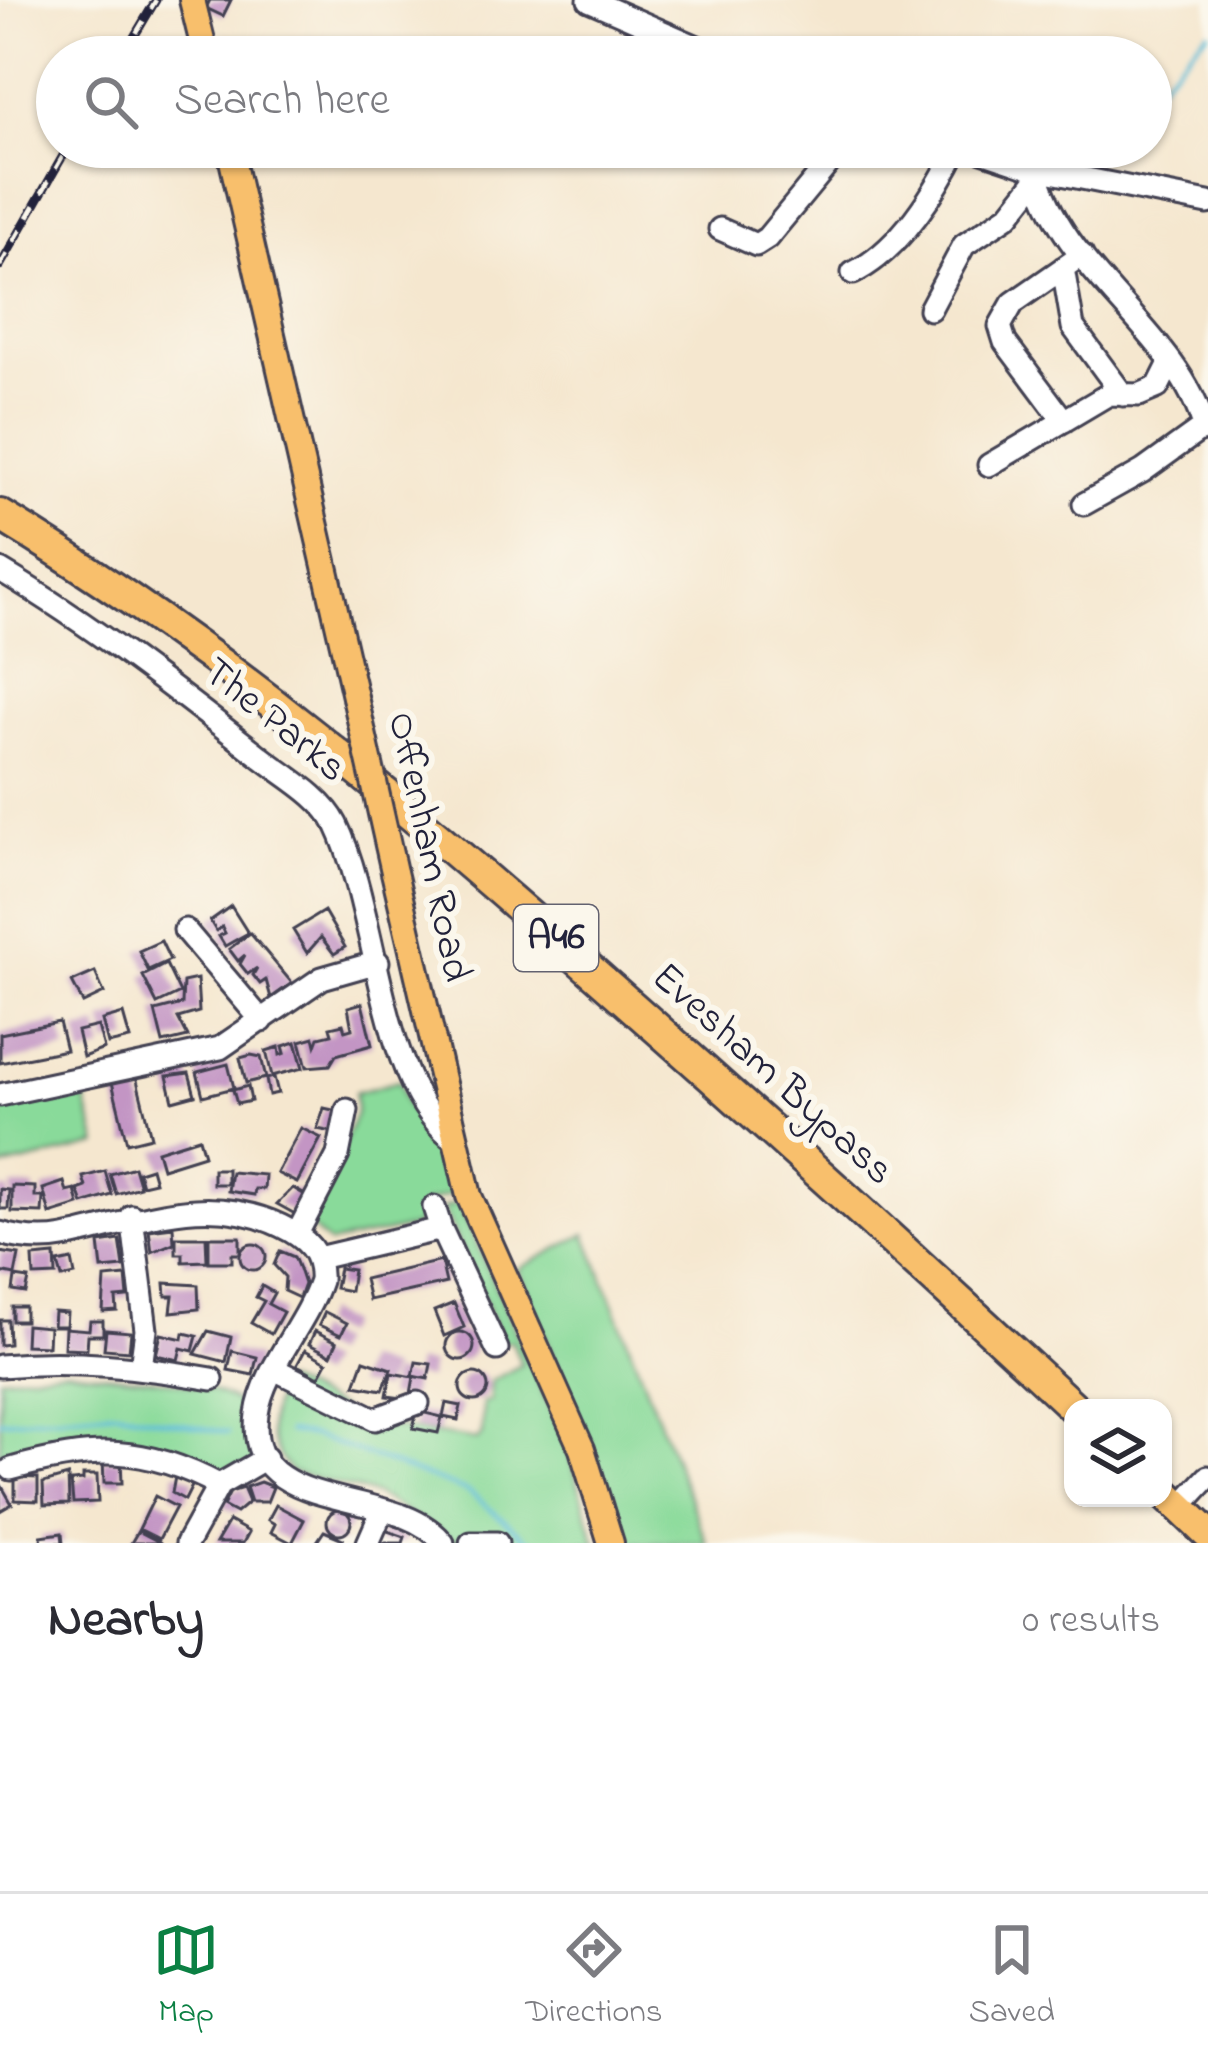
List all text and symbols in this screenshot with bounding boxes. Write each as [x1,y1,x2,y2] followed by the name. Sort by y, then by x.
[36,36,1172,168] search box
[78,69,144,135] icon: search
[174,69,390,135] text: Search here
[189,644,359,798] street label: The Parks
[370,706,486,988] street label: Offenham Road
[514,905,598,971] road number: A46
[637,949,907,1201] street label: Evesham Bypass
[1064,1399,1172,1507] map controls
[1064,1399,1172,1507] button: layers
[48,1584,204,1659] text: Nearby
[1022,1593,1160,1650] text: 0 results
[153,1917,219,2037] tab: Map
[525,1917,662,2037] tab: Directions
[969,1917,1055,2037] tab: Saved

